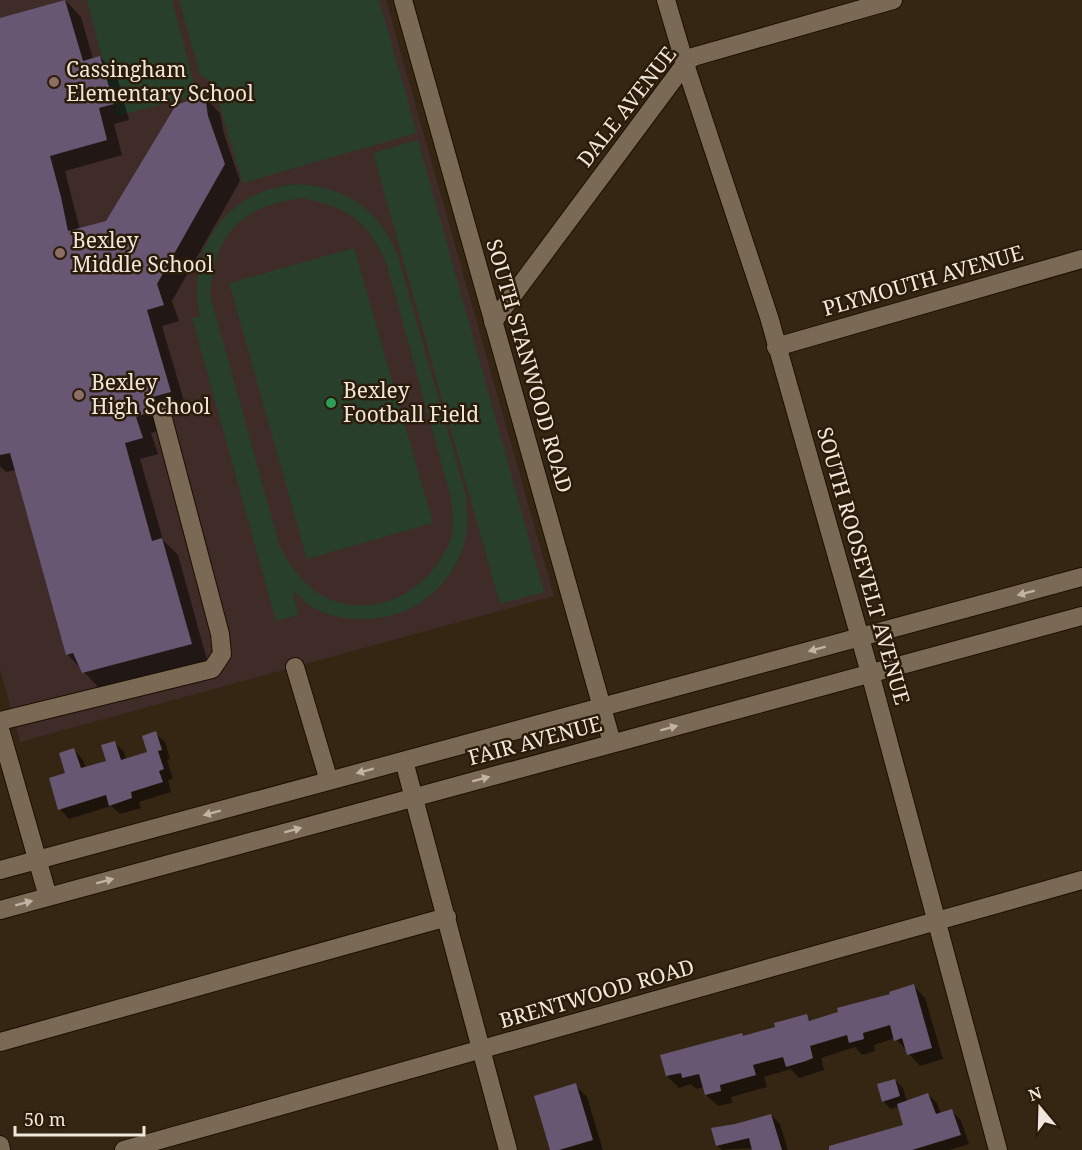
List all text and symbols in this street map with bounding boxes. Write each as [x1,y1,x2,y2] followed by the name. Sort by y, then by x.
[570,40,682,172] street label: DALE AVENUE
[66,55,254,107] place label: Cassingham Elementary School
[47,75,61,89] marker: Cassingham Elementary School
[72,226,214,278] place label: Bexley Middle School
[480,236,580,496] street label: SOUTH STANWOOD ROAD
[819,238,1026,322] street label: PLYMOUTH AVENUE
[53,246,67,260] marker: Bexley Middle School
[91,368,211,420] place label: Bexley High School
[343,376,479,428] place label: Bexley Football Field
[72,388,86,402] marker: Bexley High School
[324,396,338,410] marker: Bexley Football Field
[811,424,917,708] street label: SOUTH ROOSEVELT AVENUE
[1016,588,1035,598] one-way arrow
[808,645,826,654] one-way arrow
[465,709,605,771] street label: FAIR AVENUE
[660,723,678,732] one-way arrow
[356,767,374,777] one-way arrow
[472,774,490,783] one-way arrow
[203,809,221,818] one-way arrow
[284,825,302,834] one-way arrow
[96,876,114,886] one-way arrow
[15,898,33,908] one-way arrow
[496,952,697,1034] street label: BRENTWOOD ROAD
[1010,1078,1070,1138] north arrow
[1026,1081,1045,1106] text: N
[15,1099,144,1137] scale bar
[24,1107,66,1131] text: 50 m

